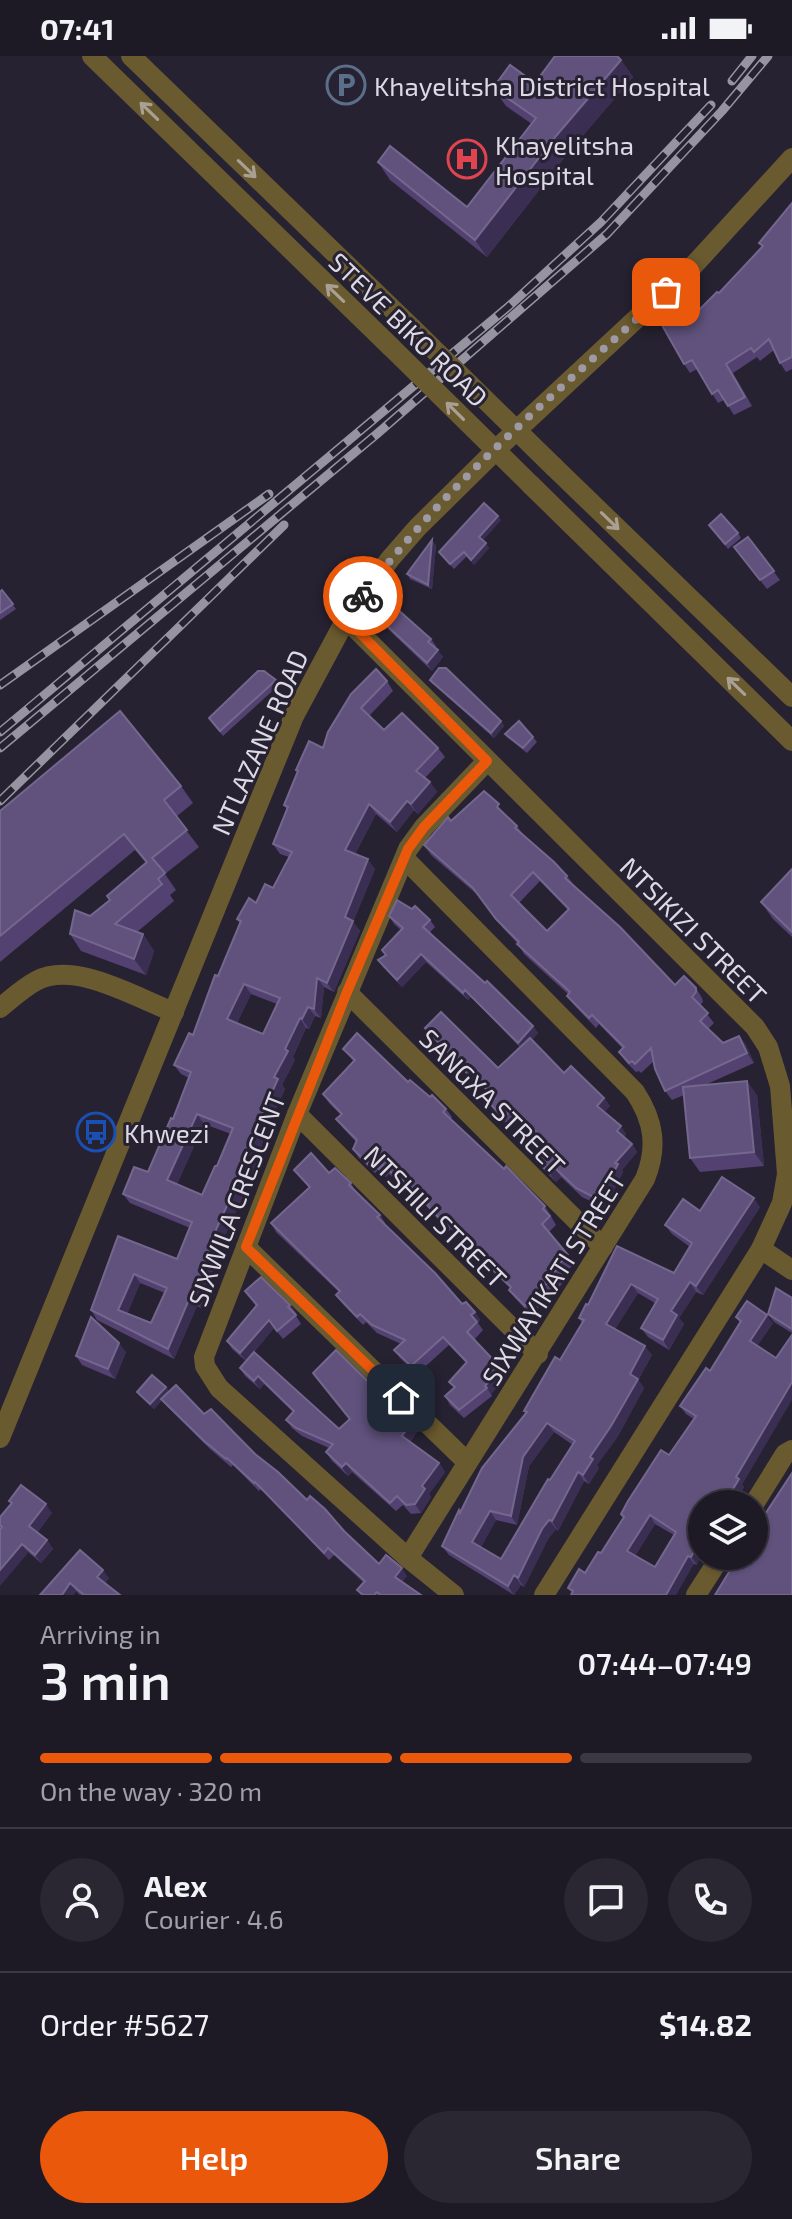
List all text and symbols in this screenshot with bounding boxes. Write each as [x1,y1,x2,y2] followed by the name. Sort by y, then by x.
[40,10,115,46] text: 07:41
[325,64,367,106] parking icon: Khayelitsha District Hospital
[374,70,710,101] place label: Khayelitsha District Hospital
[139,102,159,121] one-way arrow
[495,129,634,190] place label: Khayelitsha Hospital
[446,138,488,180] hospital icon: Khayelitsha Hospital
[237,159,256,178] one-way arrow
[323,246,495,412] street label: STEVE BIKO ROAD
[632,258,700,326] pin
[644,270,688,314] icon: bag
[326,284,345,303] one-way arrow
[445,401,465,420] one-way arrow
[600,511,619,530] one-way arrow
[323,556,403,636] courier
[341,574,385,618] icon: bike
[204,645,314,839] street label: NTLAZANE ROAD
[727,677,746,696] one-way arrow
[614,850,774,1010] street label: NTSIKIZI STREET
[414,1022,572,1180] street label: SANGXA STREET
[181,1088,291,1310] street label: SIXWILA CRESCENT
[75,1111,117,1153] bus stop icon: Khwezi
[124,1117,210,1148] place label: Khwezi
[359,1139,513,1293] street label: NTSHILI STREET
[475,1166,631,1390] street label: SIXWAYIKATI STREET
[367,1364,435,1432] pin
[379,1376,423,1420] icon: home
[688,1490,768,1570] map controls
[688,1490,768,1570] button: layers
[40,1618,161,1649] text: Arriving in
[578,1645,752,1681] text: 07:44–07:49
[40,1648,171,1710] text: 3 min
[40,1775,262,1806] text: On the way · 320 m
[40,1858,124,1942] button: person
[564,1858,648,1942] button: chat
[668,1858,752,1942] button: phone
[144,1867,207,1903] text: Alex
[144,1903,284,1934] text: Courier · 4.6
[40,2006,209,2042] text: Order #5627
[659,2006,752,2042] text: $14.82
[40,2111,388,2203] button: Help
[404,2111,752,2203] button: Share

